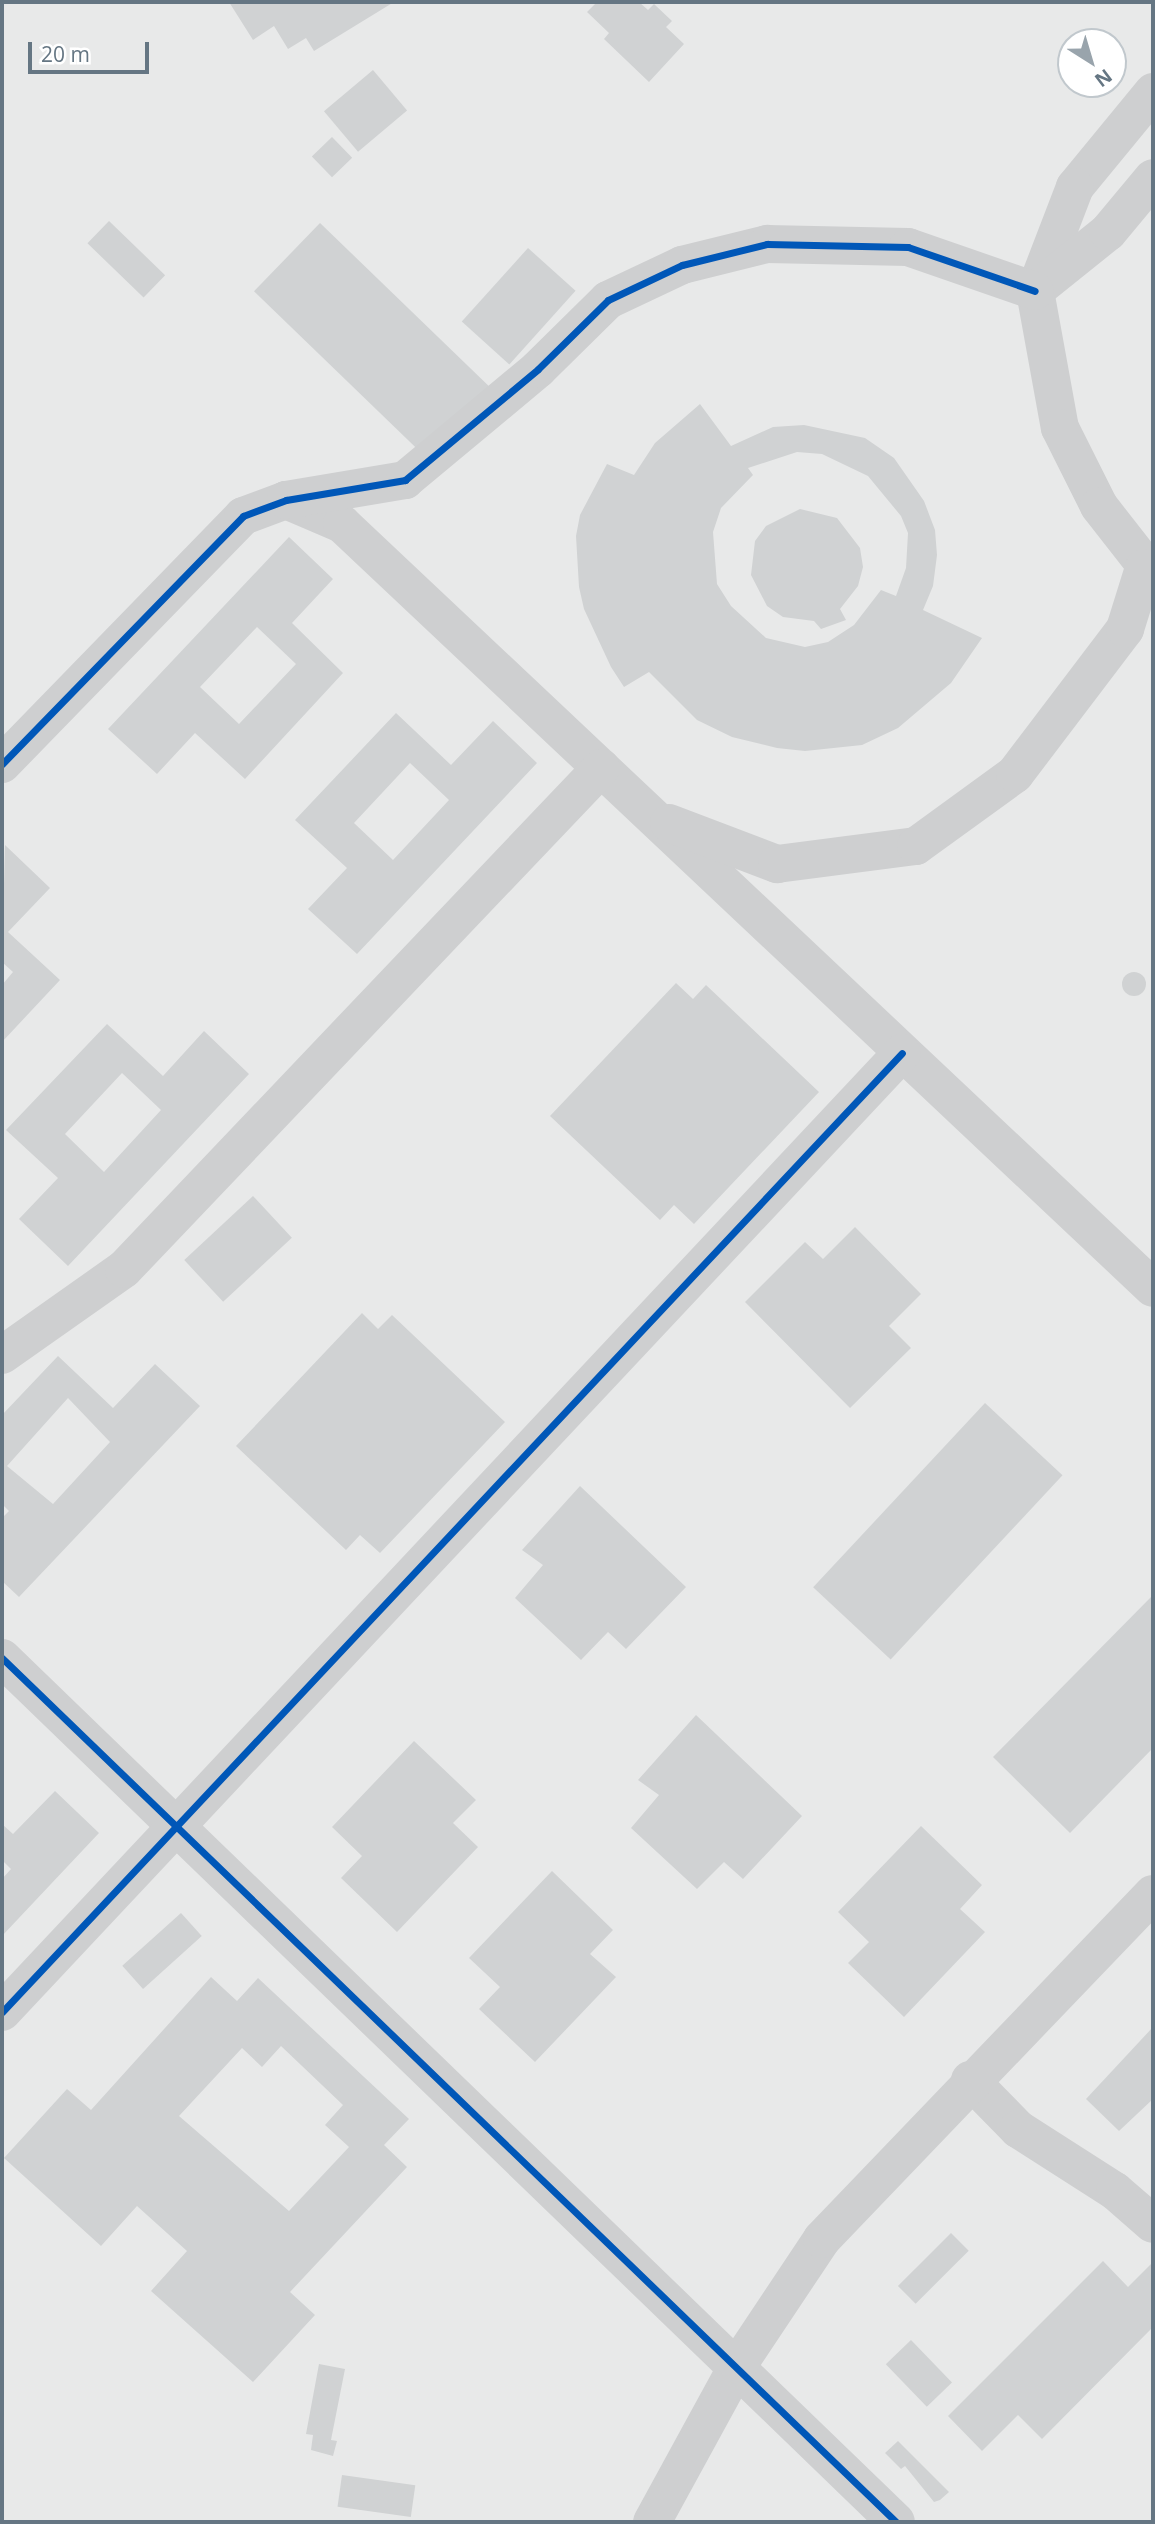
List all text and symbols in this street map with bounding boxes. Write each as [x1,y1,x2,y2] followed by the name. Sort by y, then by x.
[32,28,152,72] scale bar
[1057,28,1127,98] north arrow
[41,40,90,68] text: 20 m
[1089,63,1117,93] text: N

